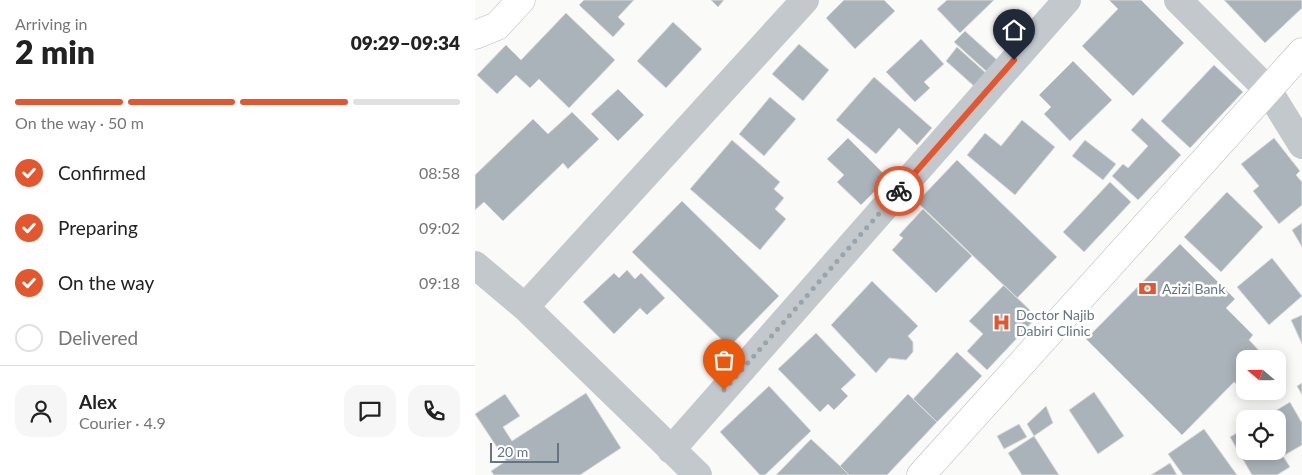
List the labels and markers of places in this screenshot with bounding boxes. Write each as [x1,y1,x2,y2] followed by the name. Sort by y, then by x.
[993,9,1035,60] pin
[1138,279,1158,299] bank icon: Azizi Bank
[1162,280,1226,297] place label: Azizi Bank
[1016,306,1095,339] place label: Doctor Najib Dabiri Clinic
[992,313,1012,333] hospital icon: Doctor Najib Dabiri Clinic
[703,339,745,390] pin

